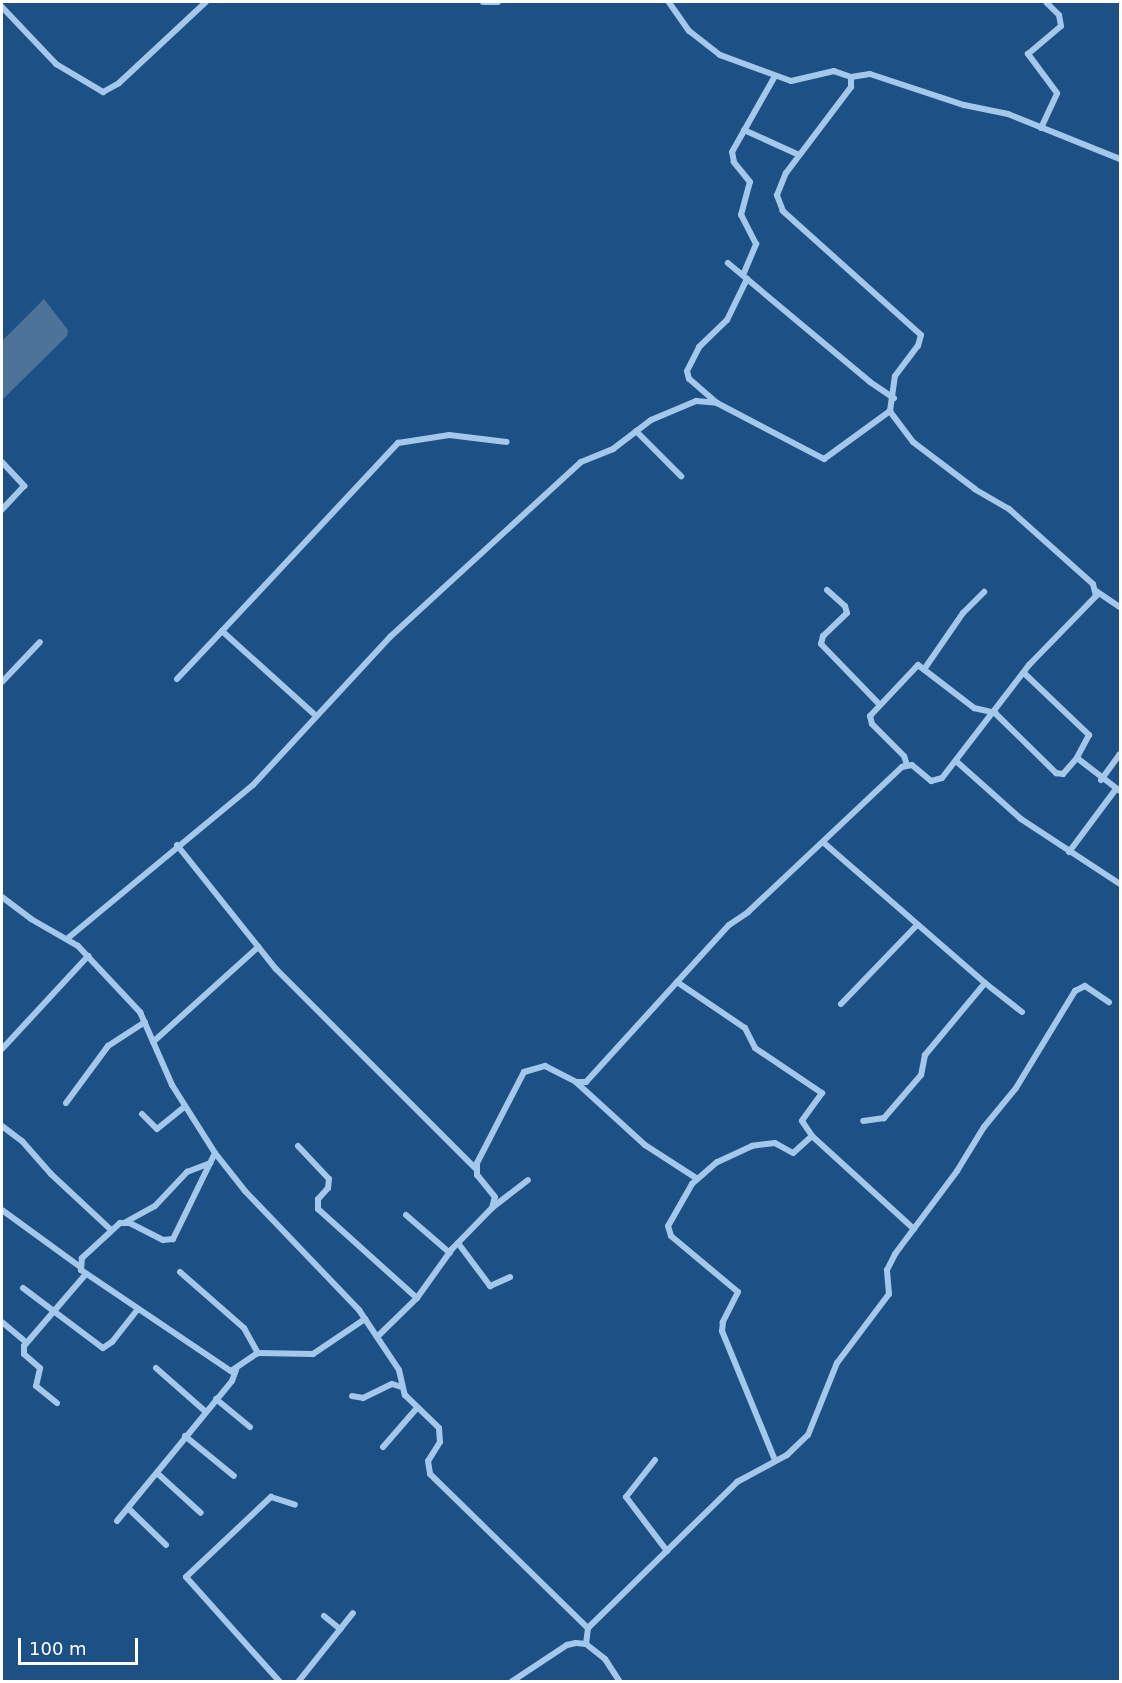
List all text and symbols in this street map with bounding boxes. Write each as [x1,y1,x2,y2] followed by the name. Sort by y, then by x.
[21,1626,141,1664] scale bar
[29,1638,87,1659] text: 100 m

